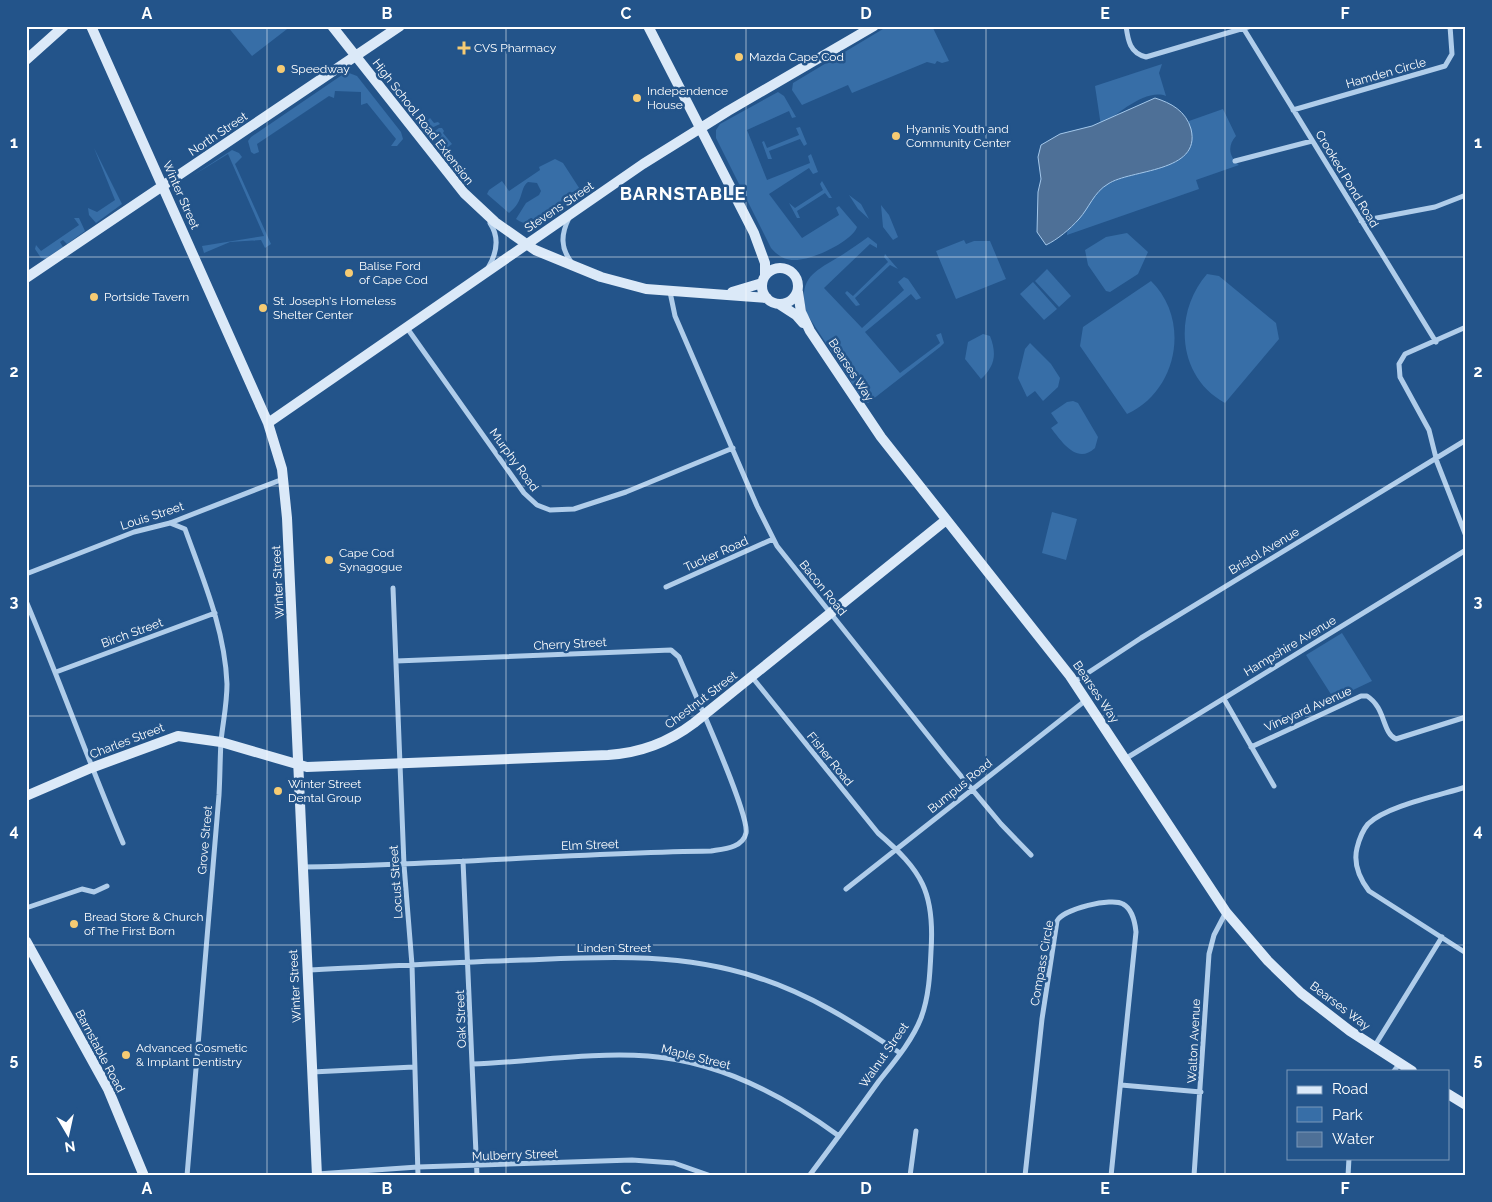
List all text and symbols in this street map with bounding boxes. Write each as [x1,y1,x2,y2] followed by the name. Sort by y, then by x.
[142,4,153,23] text: A
[382,4,393,23] text: B
[621,4,632,23] text: C
[860,4,872,23] text: D
[1100,4,1110,23] text: E
[1340,4,1350,23] text: F
[474,41,557,55] place label: CVS Pharmacy
[458,42,470,54] marker: CVS Pharmacy
[749,50,844,64] place label: Mazda Cape Cod
[733,51,745,63] marker: Mazda Cape Cod
[1344,55,1428,91] street label: Hamden Circle
[370,56,476,188] street label: High School Road Extension
[291,62,350,76] place label: Speedway
[275,63,287,75] marker: Speedway
[647,84,728,112] place label: Independence House
[631,92,643,104] marker: Independence House
[186,109,250,159] street label: North Street
[906,122,1012,150] place label: Hyannis Youth and Community Center
[1312,128,1382,230] street label: Crooked Pond Road
[890,130,902,142] marker: Hyannis Youth and Community Center
[10,133,18,152] text: 1
[1474,133,1482,152] text: 1
[160,159,202,231] street label: Winter Street
[522,179,596,235] street label: Stevens Street
[620,183,746,204] district label: BARNSTABLE
[359,259,428,287] place label: Balise Ford of Cape Cod
[343,267,355,279] marker: Balise Ford of Cape Cod
[104,290,189,304] place label: Portside Tavern
[88,291,100,303] marker: Portside Tavern
[273,294,396,322] place label: St. Joseph's Homeless Shelter Center
[257,302,269,314] marker: St. Joseph's Homeless Shelter Center
[826,336,877,404] street label: Bearses Way
[9,362,19,381] text: 2
[1473,362,1483,381] text: 2
[487,426,541,494] street label: Murphy Road
[119,499,185,533] street label: Louis Street
[1226,525,1302,577] street label: Bristol Avenue
[682,534,750,574] street label: Tucker Road
[269,545,287,619] street label: Winter Street
[339,546,402,574] place label: Cape Cod Synagogue
[323,554,335,566] marker: Cape Cod Synagogue
[796,558,850,618] street label: Bacon Road
[10,592,19,611] text: 3
[1474,592,1483,611] text: 3
[1241,613,1339,679] street label: Hampshire Avenue
[99,615,165,651] street label: Birch Street
[533,635,607,653] street label: Cherry Street
[1070,658,1122,726] street label: Bearses Way
[662,668,740,732] street label: Chestnut Street
[1262,684,1354,734] street label: Vineyard Avenue
[88,720,166,762] street label: Charles Street
[804,729,856,789] street label: Fisher Road
[925,756,995,816] street label: Bumpus Road
[288,777,361,805] place label: Winter Street Dental Group
[272,785,284,797] marker: Winter Street Dental Group
[195,805,215,875] street label: Grove Street
[9,821,19,840] text: 4
[1473,821,1483,840] text: 4
[561,837,619,853] street label: Elm Street
[386,845,406,919] street label: Locust Street
[84,910,204,938] place label: Bread Store & Church of The First Born
[68,918,80,930] marker: Bread Store & Church of The First Born
[1028,919,1056,1007] street label: Compass Circle
[577,941,651,955] street label: Linden Street
[286,949,304,1023] street label: Winter Street
[1307,979,1373,1034] street label: Bearses Way
[453,990,469,1048] street label: Oak Street
[1185,998,1203,1084] street label: Walton Avenue
[72,1007,128,1095] street label: Barnstable Road
[856,1020,912,1090] street label: Walnut Street
[136,1041,248,1069] place label: Advanced Cosmetic & Implant Dentistry
[660,1042,732,1072] street label: Maple Street
[120,1049,132,1061] marker: Advanced Cosmetic & Implant Dentistry
[10,1050,19,1069] text: 5
[1474,1050,1483,1069] text: 5
[1287,1070,1450,1160] legend
[1332,1080,1368,1098] text: Road
[1332,1106,1363,1124] text: Park
[42,1110,92,1160] north arrow
[1332,1130,1375,1148] text: Water
[64,1138,77,1156] text: N
[472,1146,558,1164] street label: Mulberry Street
[142,1179,153,1198] text: A
[382,1179,393,1198] text: B
[621,1179,632,1198] text: C
[860,1179,872,1198] text: D
[1100,1179,1110,1198] text: E
[1340,1179,1350,1198] text: F

